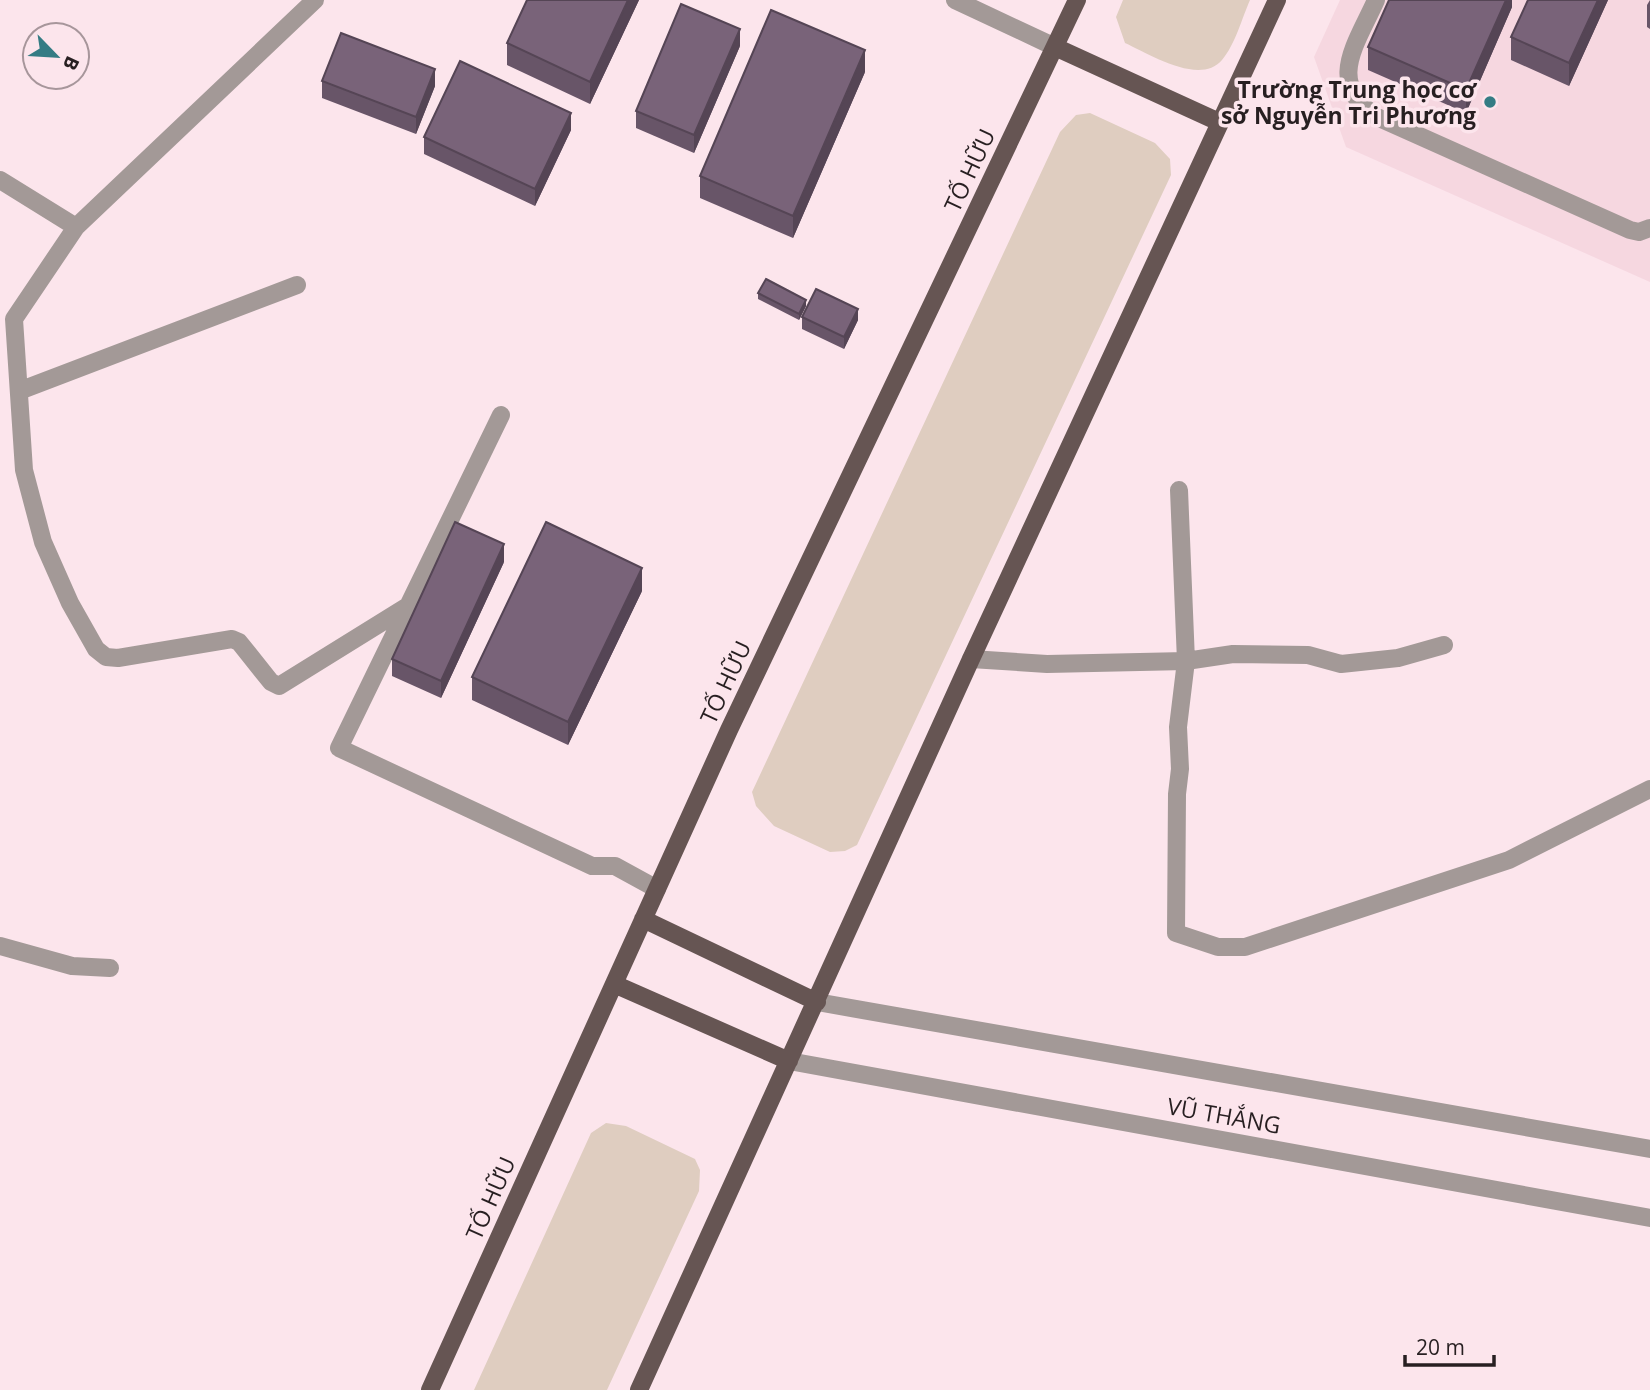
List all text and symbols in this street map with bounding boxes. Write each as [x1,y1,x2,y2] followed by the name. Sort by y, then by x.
[21,21,91,91] north arrow
[57,52,86,74] text: B
[1221,73,1477,131] place label: Trường Trung học cơ sở Nguyễn Tri Phương
[1482,94,1498,110] marker: Trường Trung học cơ sở Nguyễn Tri Phương
[936,123,1002,217] street label: TỐ HỮU
[692,635,758,729] street label: TỐ HỮU
[1165,1089,1283,1141] street label: VŨ THẮNG
[457,1151,523,1245] street label: TỐ HỮU
[1405,1324,1494,1368] scale bar
[1416,1333,1465,1361] text: 20 m

